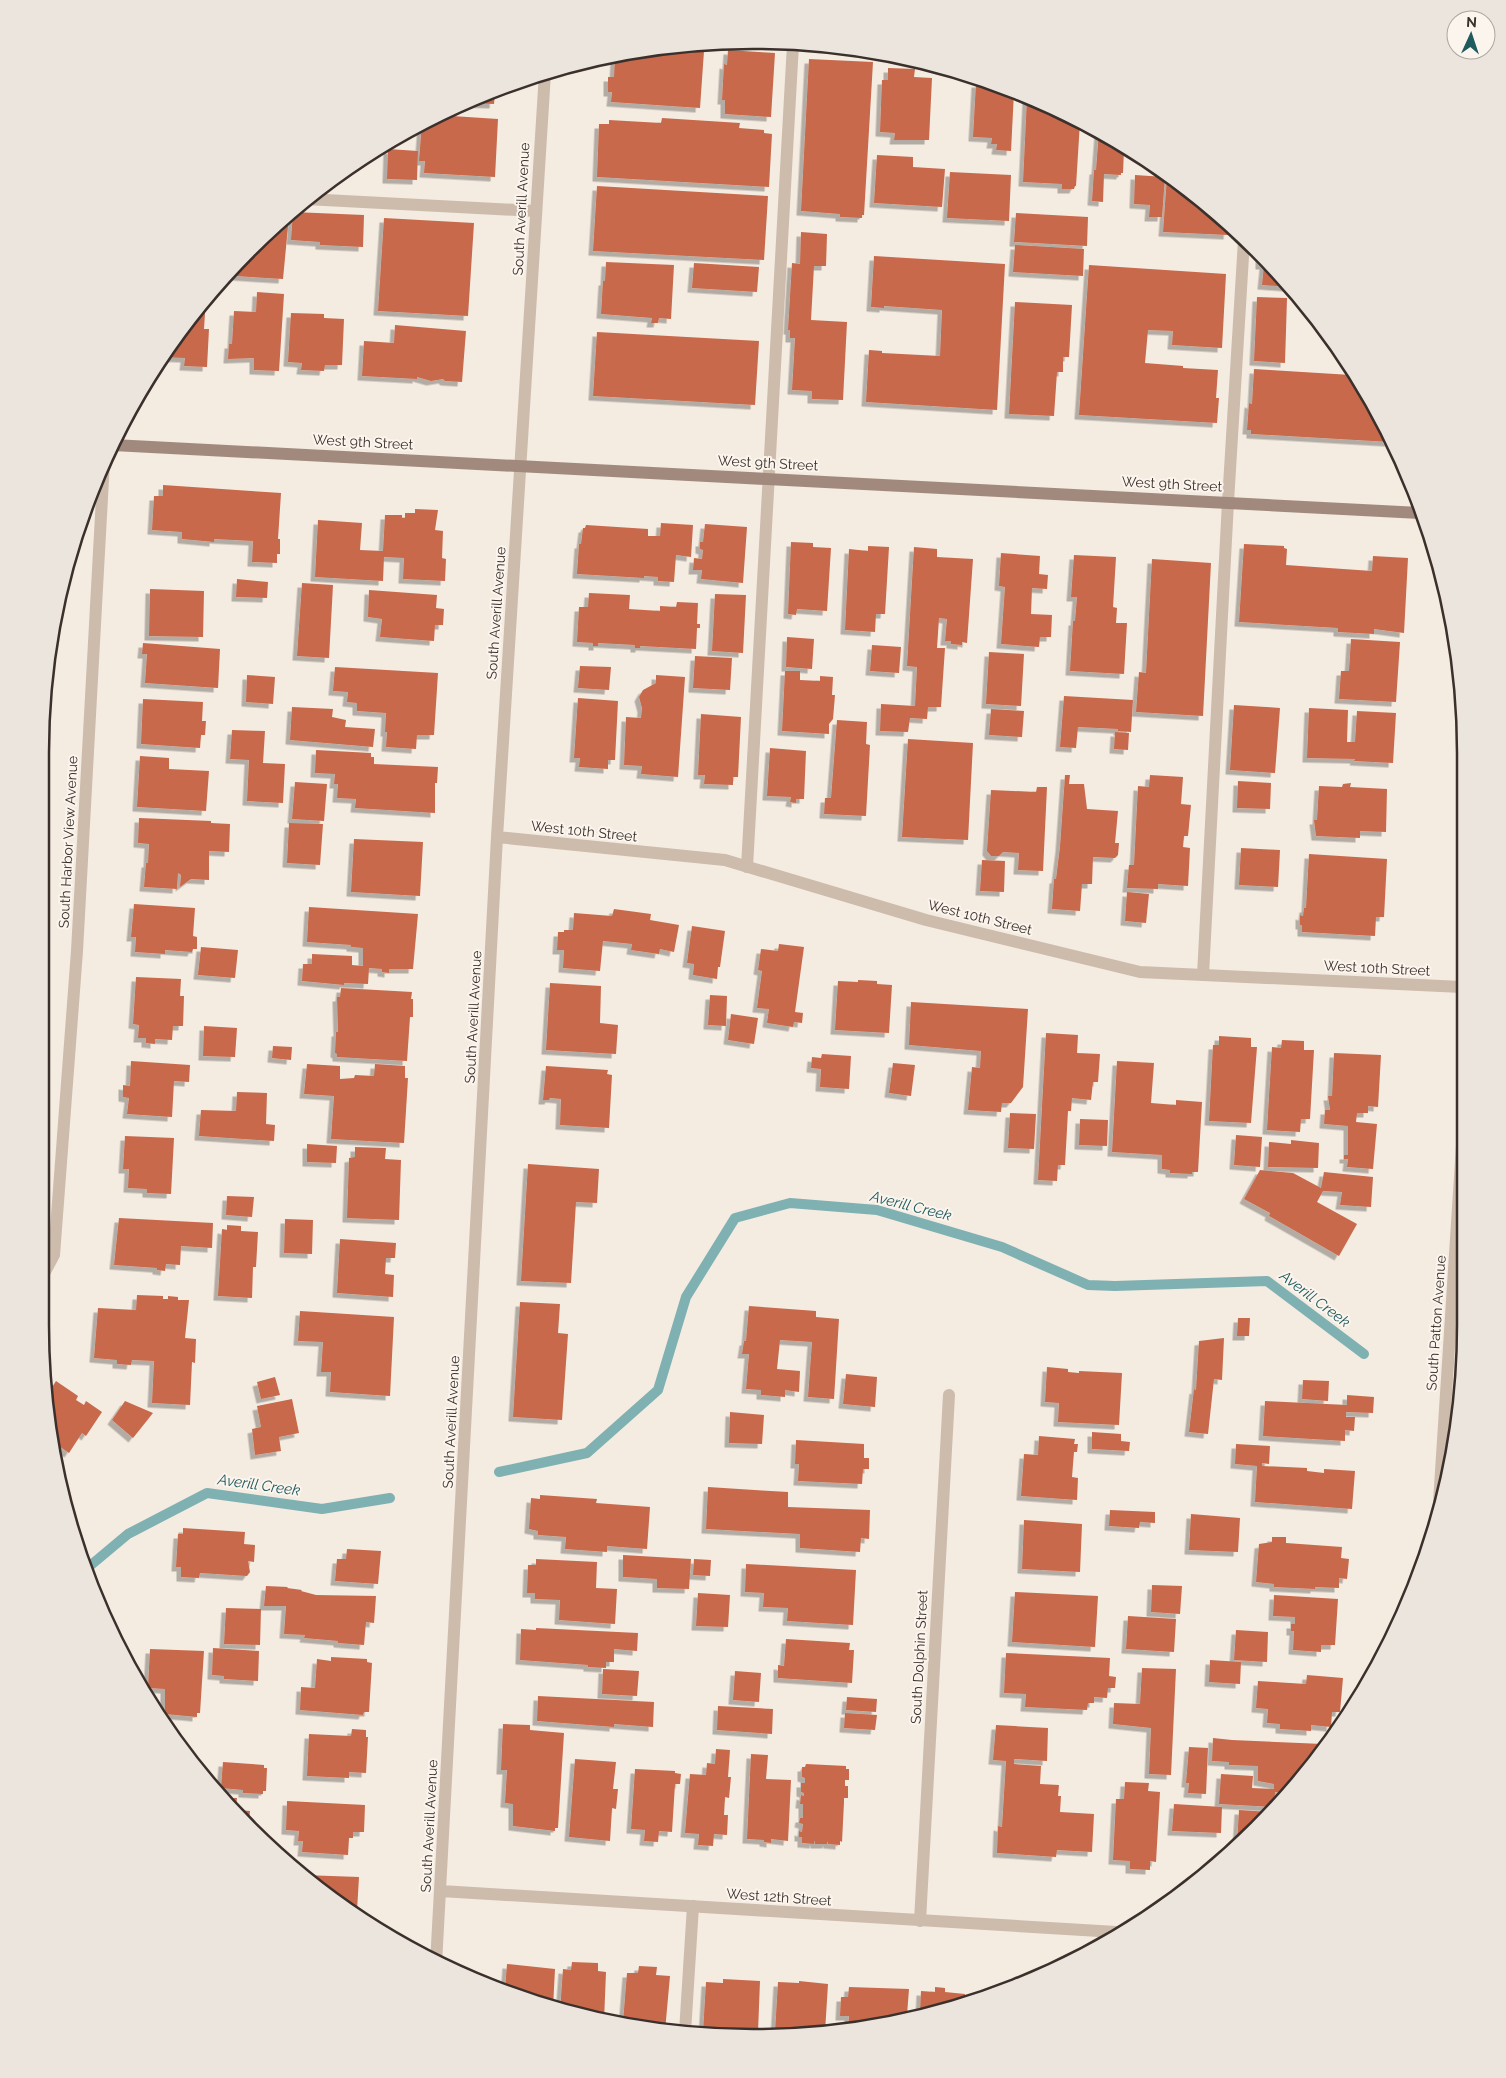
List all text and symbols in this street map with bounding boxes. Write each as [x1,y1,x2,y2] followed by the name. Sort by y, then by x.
[1446,10,1496,60] north arrow
[1466,14,1477,30] text: N
[510,142,532,276] street label: South Averill Avenue
[312,431,414,453] street label: West 9th Street
[717,452,819,474] street label: West 9th Street
[1121,473,1223,495] street label: West 9th Street
[483,546,509,680] street label: South Averill Avenue
[55,755,81,929] street label: South Harbor View Avenue
[530,817,638,845] street label: West 10th Street
[926,896,1034,938] street label: West 10th Street
[462,950,484,1084] street label: South Averill Avenue
[1323,957,1431,979] street label: West 10th Street
[868,1187,953,1225] water label: Averill Creek
[1423,1255,1449,1391] street label: South Patton Avenue
[1276,1266,1354,1331] water label: Averill Creek
[440,1355,462,1489] street label: South Averill Avenue
[216,1470,301,1500] water label: Averill Creek
[908,1589,931,1724] street label: South Dolphin Street
[418,1759,440,1893] street label: South Averill Avenue
[726,1885,832,1909] street label: West 12th Street

